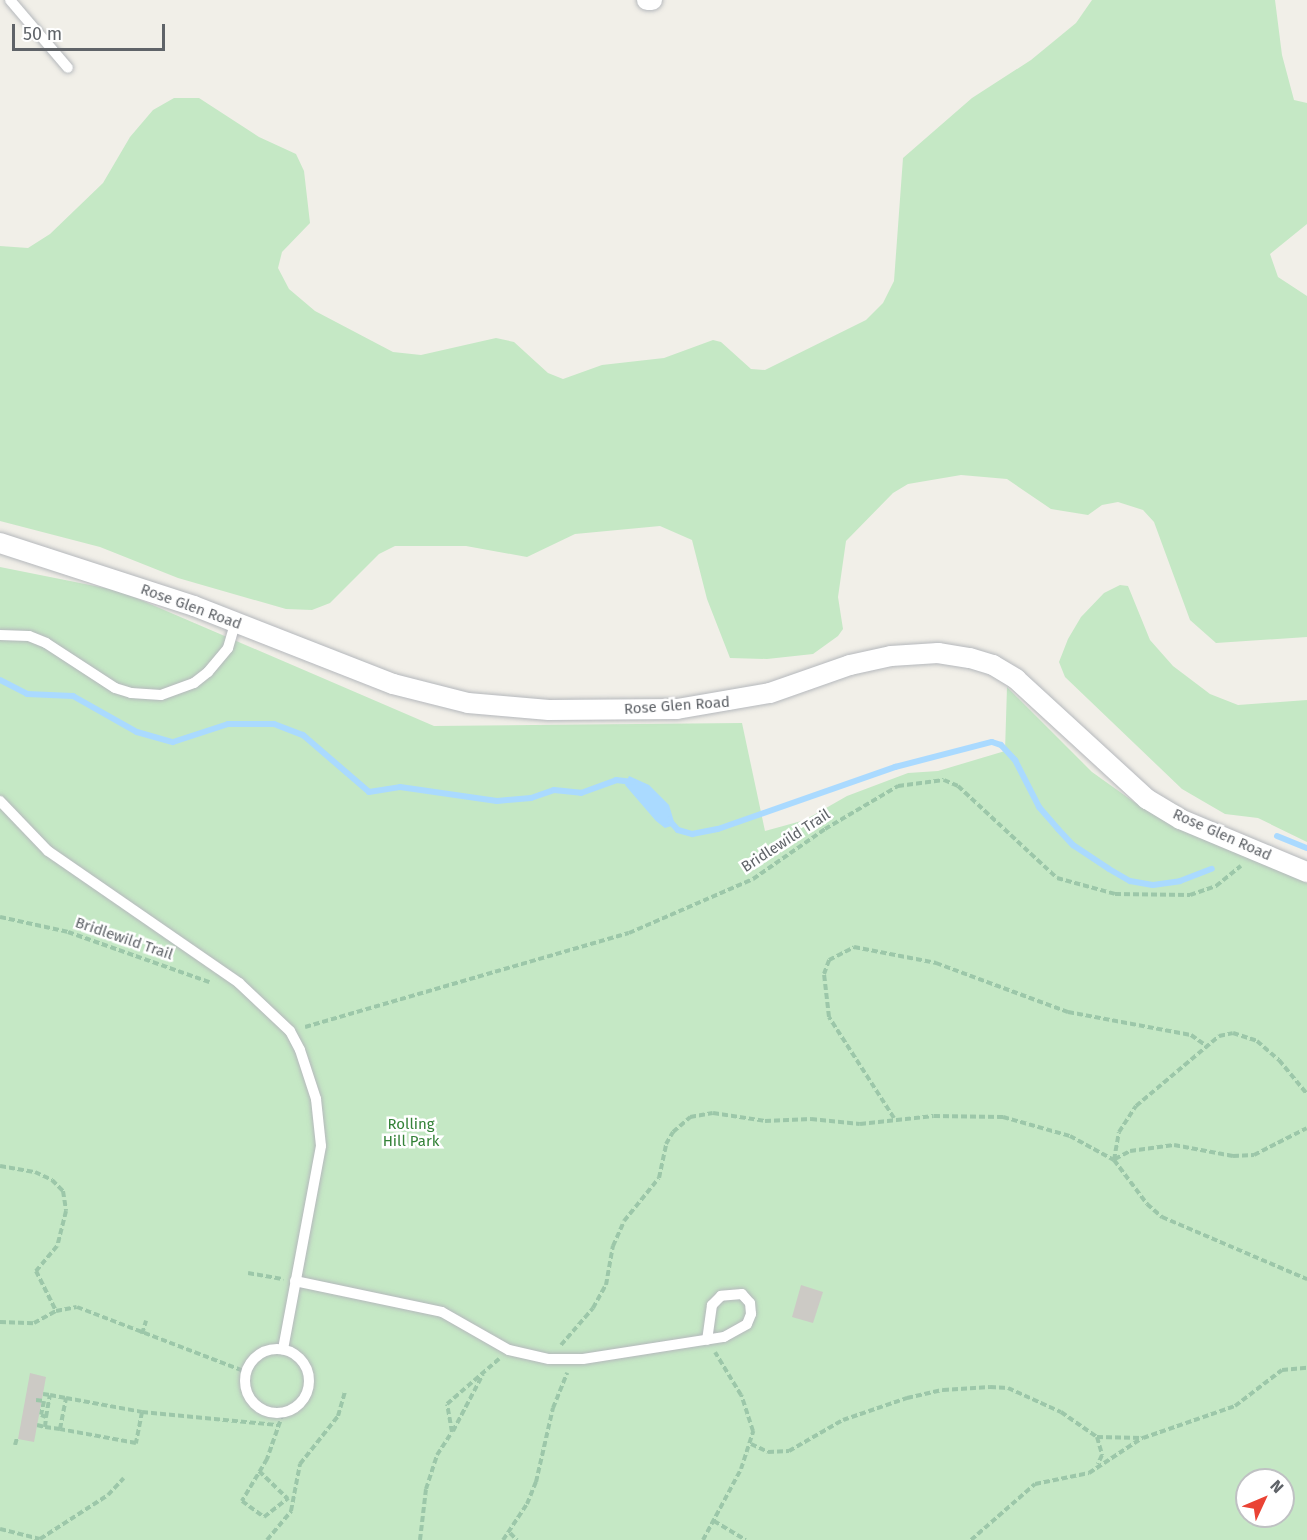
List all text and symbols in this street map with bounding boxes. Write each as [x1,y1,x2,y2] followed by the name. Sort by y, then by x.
[15,12,168,50] scale bar
[23,23,62,45] text: 50 m
[138,580,244,634] street label: Rose Glen Road
[623,693,731,719] street label: Rose Glen Road
[1170,805,1274,865] street label: Rose Glen Road
[738,806,834,876] street label: Bridlewild Trail
[73,914,175,964] street label: Bridlewild Trail
[383,1115,439,1150] park label: Rolling Hill Park
[1235,1468,1295,1528] north arrow
[1266,1476,1287,1497] text: N

